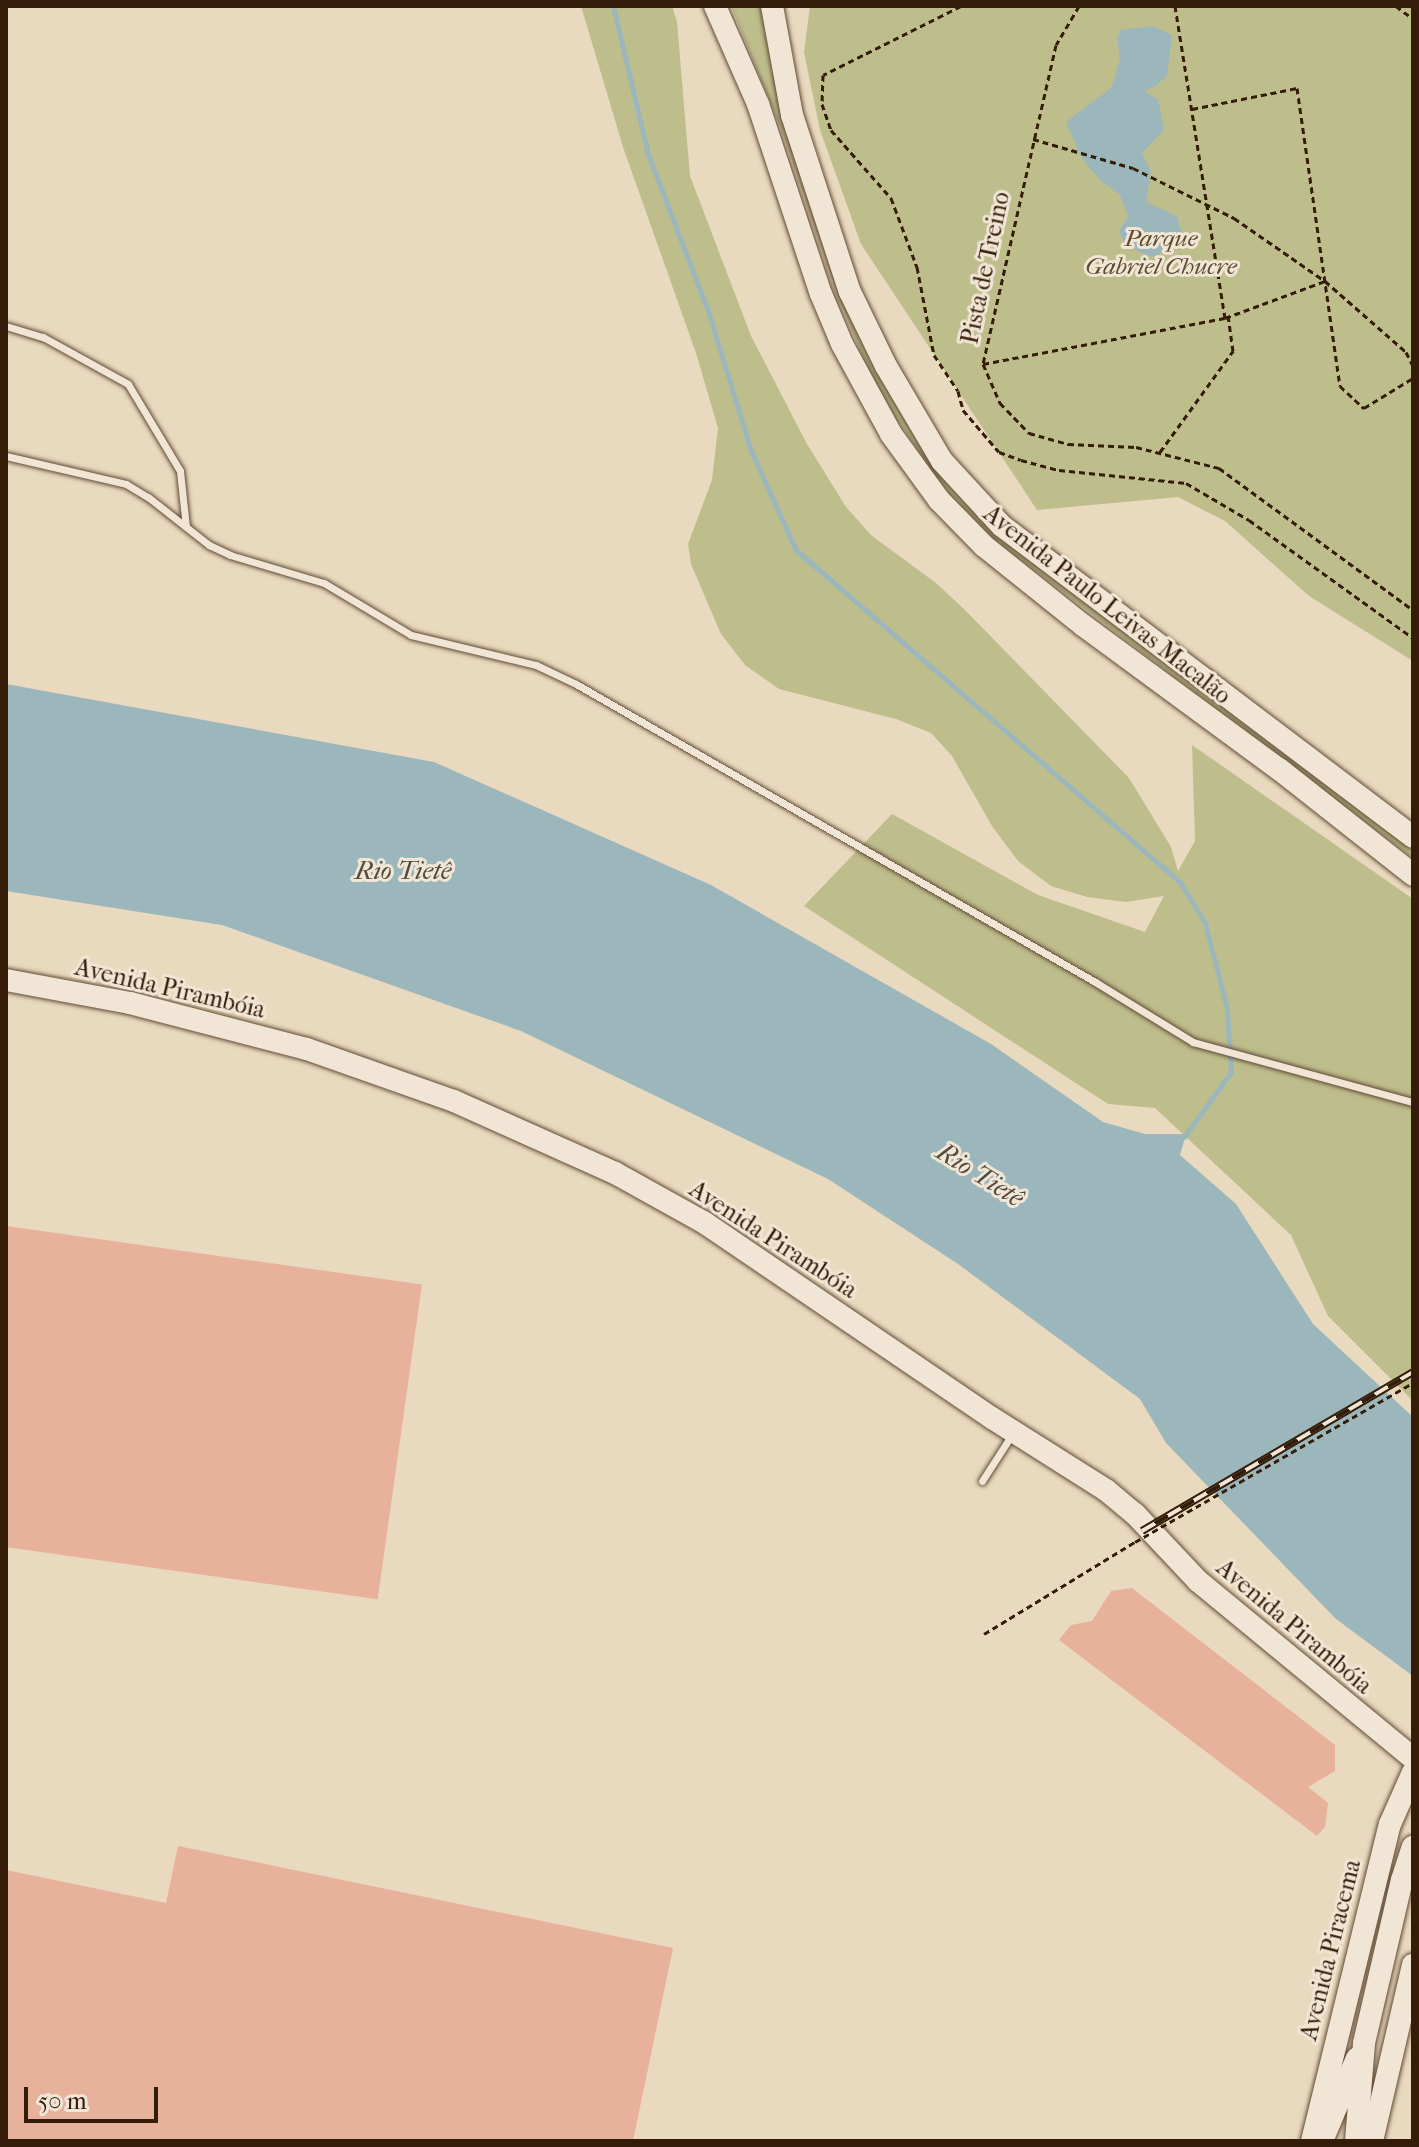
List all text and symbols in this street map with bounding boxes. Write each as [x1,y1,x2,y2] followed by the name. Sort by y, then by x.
[956,189,1016,347] street label: Pista de Treino
[1085,225,1237,281] park label: Parque Gabriel Chucre
[978,499,1236,711] street label: Avenida Paulo Leivas Macalão
[355,855,451,887] water label: Rio Tietê
[72,953,268,1025] street label: Avenida Pirambóia
[931,1136,1029,1214] water label: Rio Tietê
[684,1175,862,1305] street label: Avenida Pirambóia
[1210,1554,1378,1700] street label: Avenida Pirambóia
[1295,1857,1367,2043] street label: Avenida Piracema
[28,2071,162,2121] scale bar
[38,2087,87,2115] text: 50 m

